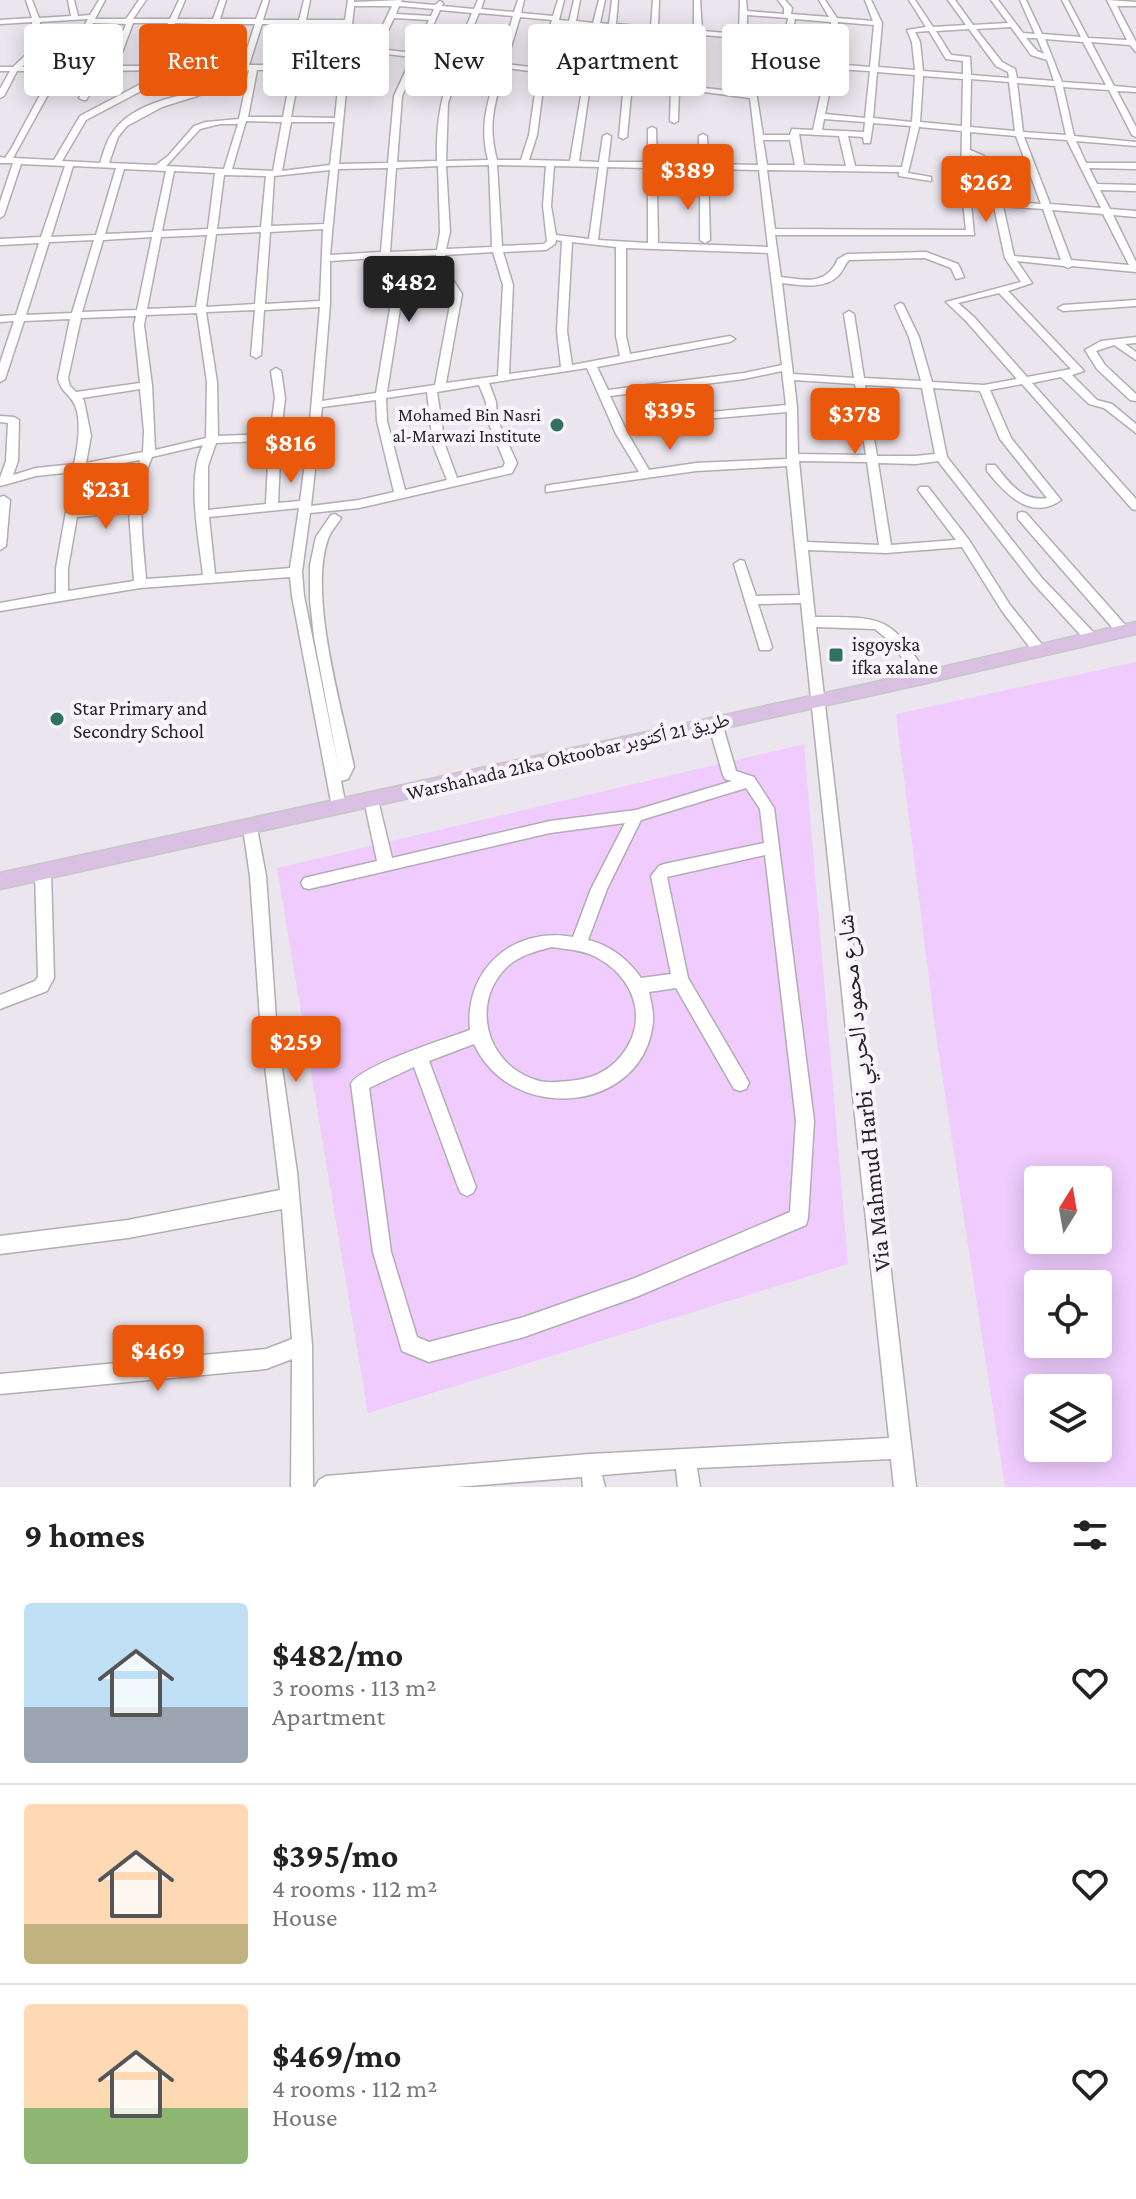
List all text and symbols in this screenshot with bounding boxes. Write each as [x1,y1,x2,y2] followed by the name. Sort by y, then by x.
[24,24,123,96] chip: Buy
[139,24,247,96] chip: Rent
[263,24,389,96] chip: Filters
[405,24,512,96] chip: New
[528,24,706,96] chip: Apartment
[722,24,849,96] chip: House
[641,144,735,212] pin: $389
[661,155,715,184] text: $389
[939,156,1033,224] pin: $262
[959,167,1013,196] text: $262
[362,256,456,324] pin: $482
[381,267,437,296] text: $482
[623,384,717,452] pin: $395
[808,388,902,456] pin: $378
[644,395,696,424] text: $395
[829,399,881,428] text: $378
[392,405,541,446] place label: Mohamed Bin Nasri al-Marwazi Institute
[548,416,566,434] marker: Mohamed Bin Nasri al-Marwazi Institute
[244,417,338,485] pin: $816
[265,428,317,457] text: $816
[59,463,153,531] pin: $231
[82,474,130,503] text: $231
[852,633,938,678] place label: isgoyska ifka xalane
[827,646,845,664] marker: isgoyska ifka xalane
[73,697,208,743] place label: Star Primary and Secondry School
[404,707,732,805] street label: Warshahada 21ka Oktoobar طريق 21 أكتوبر
[48,710,66,728] marker: Star Primary and Secondry School
[831,913,901,1273] street label: Via Mahmud Harbi شارع محمود الحربي
[249,1016,343,1084] pin: $259
[270,1027,322,1056] text: $259
[1024,1166,1112,1254] north arrow
[1024,1166,1112,1462] map controls
[1024,1270,1112,1358] button: locate
[111,1325,205,1393] pin: $469
[131,1336,185,1365] text: $469
[1024,1374,1112,1462] button: layers
[1068,1513,1112,1557] icon: filters
[24,1517,145,1554] text: 9 homes
[88,1635,184,1731] icon: home
[272,1636,403,1673] text: $482/mo
[1068,1661,1112,1705] icon: heart
[272,1673,436,1702] text: 3 rooms · 113 m²
[272,1702,385,1731] text: Apartment
[88,1836,184,1932] icon: home
[272,1837,398,1874] text: $395/mo
[1068,1862,1112,1906] icon: heart
[272,1874,437,1903] text: 4 rooms · 112 m²
[272,1903,337,1932] text: House
[88,2036,184,2132] icon: home
[272,2037,401,2074] text: $469/mo
[1068,2062,1112,2106] icon: heart
[272,2074,437,2103] text: 4 rooms · 112 m²
[272,2103,337,2132] text: House

